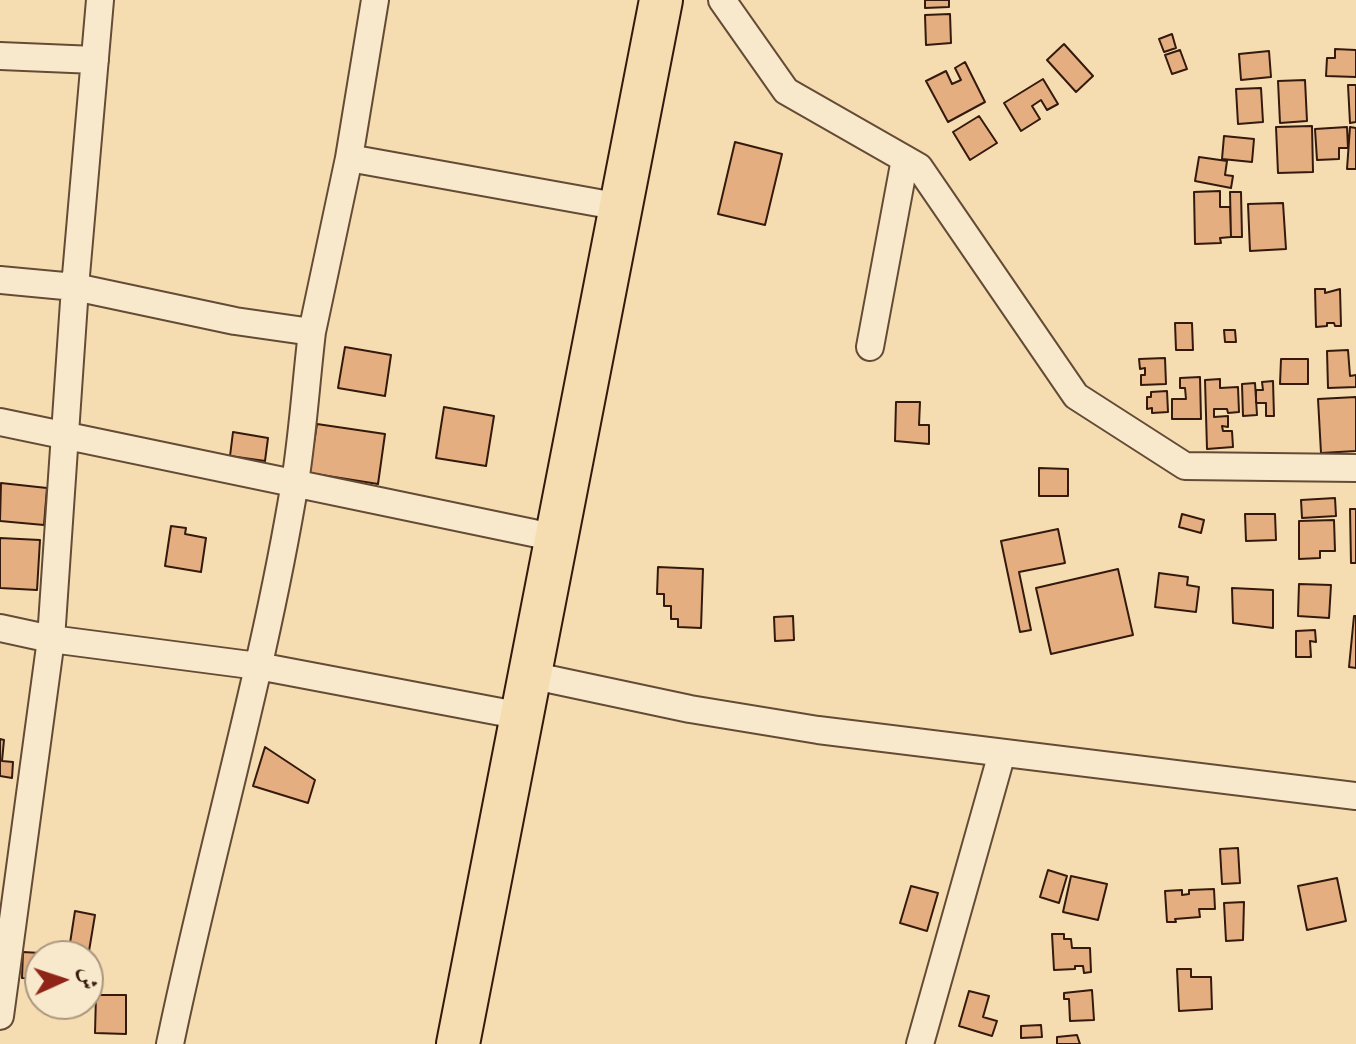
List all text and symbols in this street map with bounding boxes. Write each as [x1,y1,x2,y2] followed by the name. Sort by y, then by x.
[24,940,104,1020] north arrow
[70,967,103,991] text: ش

